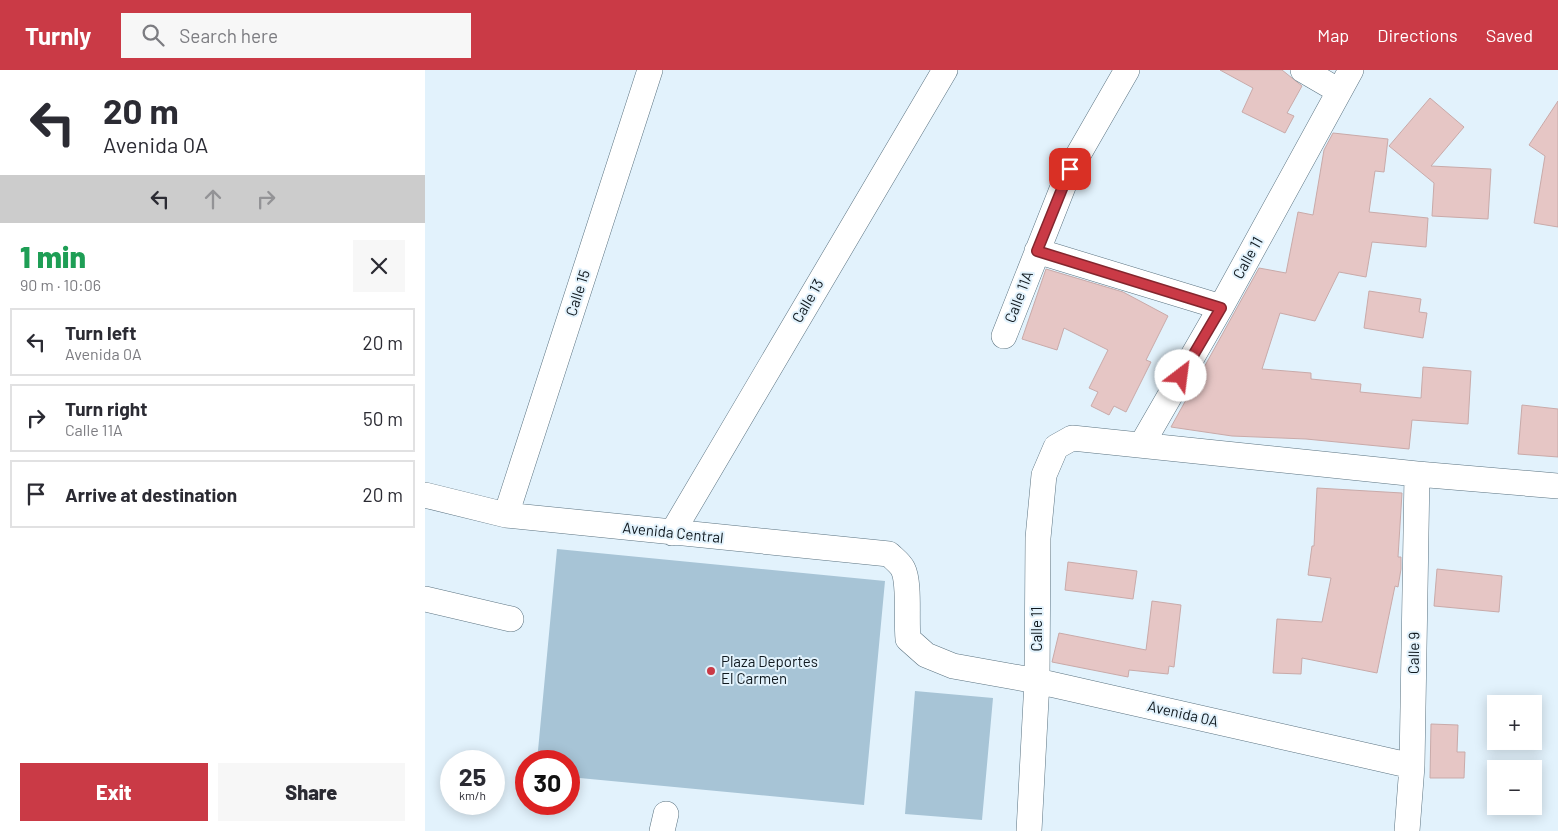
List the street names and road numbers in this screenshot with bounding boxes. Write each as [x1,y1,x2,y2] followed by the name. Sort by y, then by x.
[1228,233,1266,282] street label: Calle 11
[561,267,593,318] street label: Calle 15
[1000,268,1036,325] street label: Calle 11A
[787,275,827,326] street label: Calle 13
[622,518,725,546] street label: Avenida Central
[1027,606,1045,652] street label: Calle 11
[1404,632,1422,674] street label: Calle 9
[1146,696,1220,730] street label: Avenida 0A

